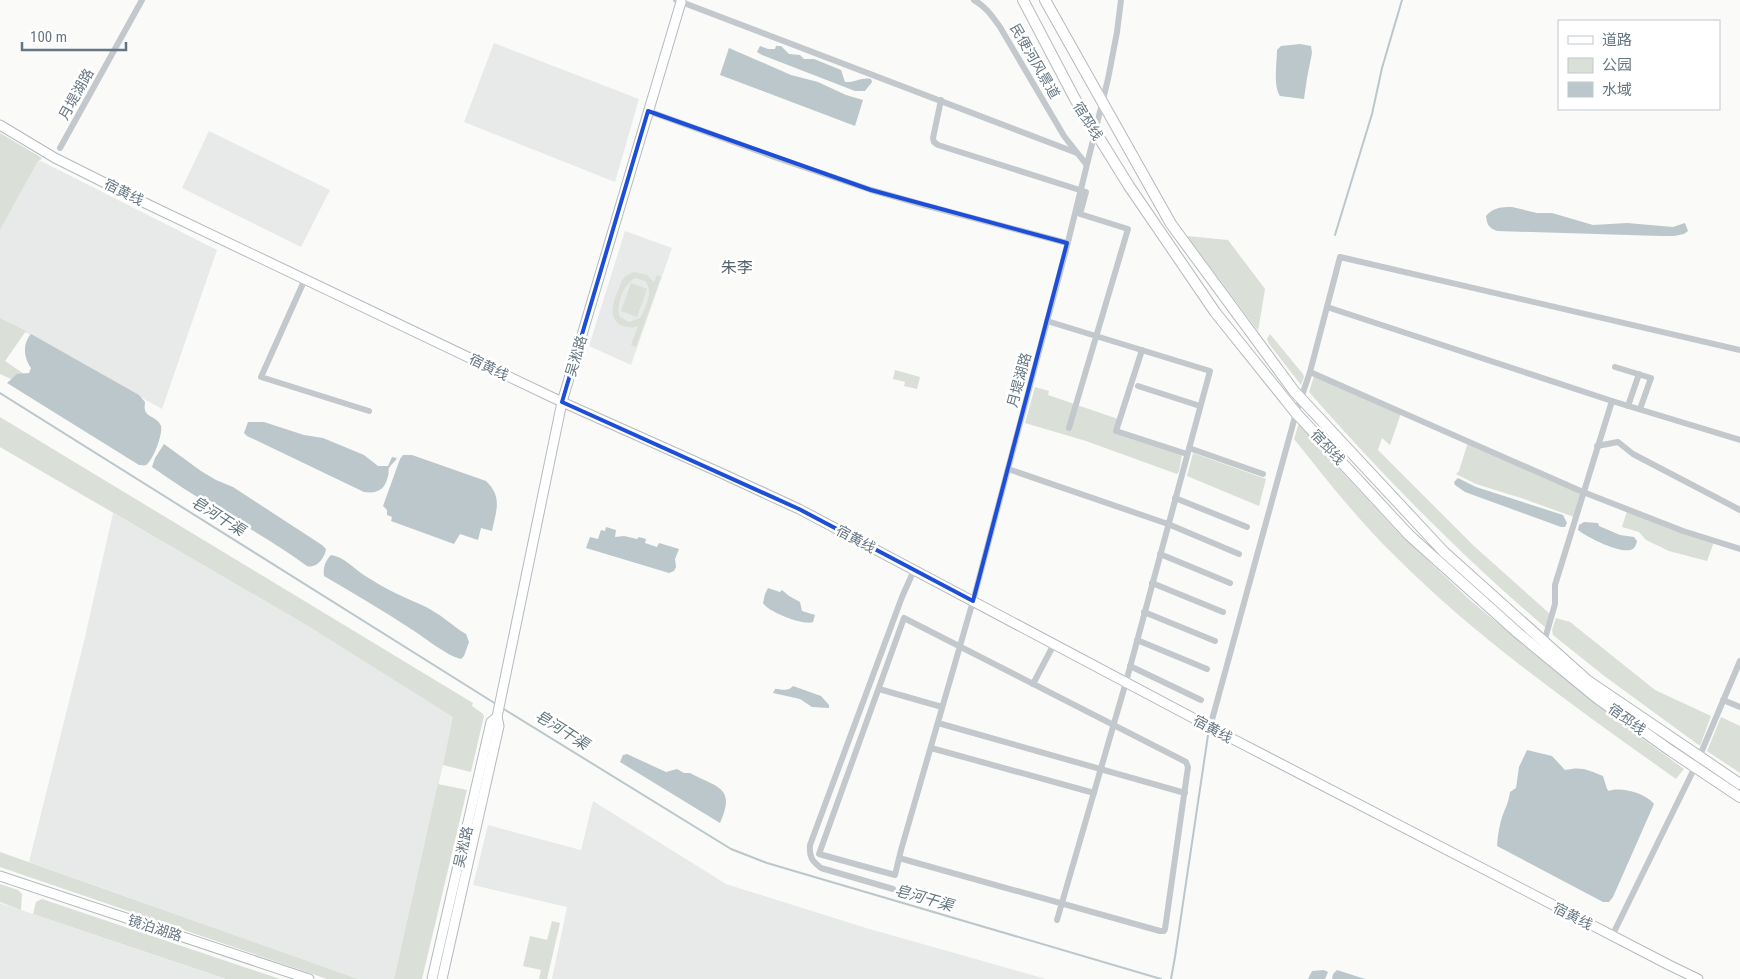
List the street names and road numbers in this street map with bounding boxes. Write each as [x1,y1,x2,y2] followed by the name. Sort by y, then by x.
[1007,21,1063,101] street label: 民便河风景道
[55,66,97,122] street label: 月堤湖路
[1070,99,1106,143] street label: 宿邳线
[102,176,146,208] street label: 宿黄线
[562,334,590,378] street label: 吴淞路
[467,351,511,383] street label: 宿黄线
[1004,351,1034,409] street label: 月堤湖路
[1308,426,1348,468] street label: 宿邳线
[834,522,878,556] street label: 宿黄线
[1605,700,1649,738] street label: 宿邳线
[1191,712,1235,746] street label: 宿黄线
[450,825,476,869] street label: 吴淞路
[1551,899,1595,933] street label: 宿黄线
[126,912,184,944] street label: 镜泊湖路

